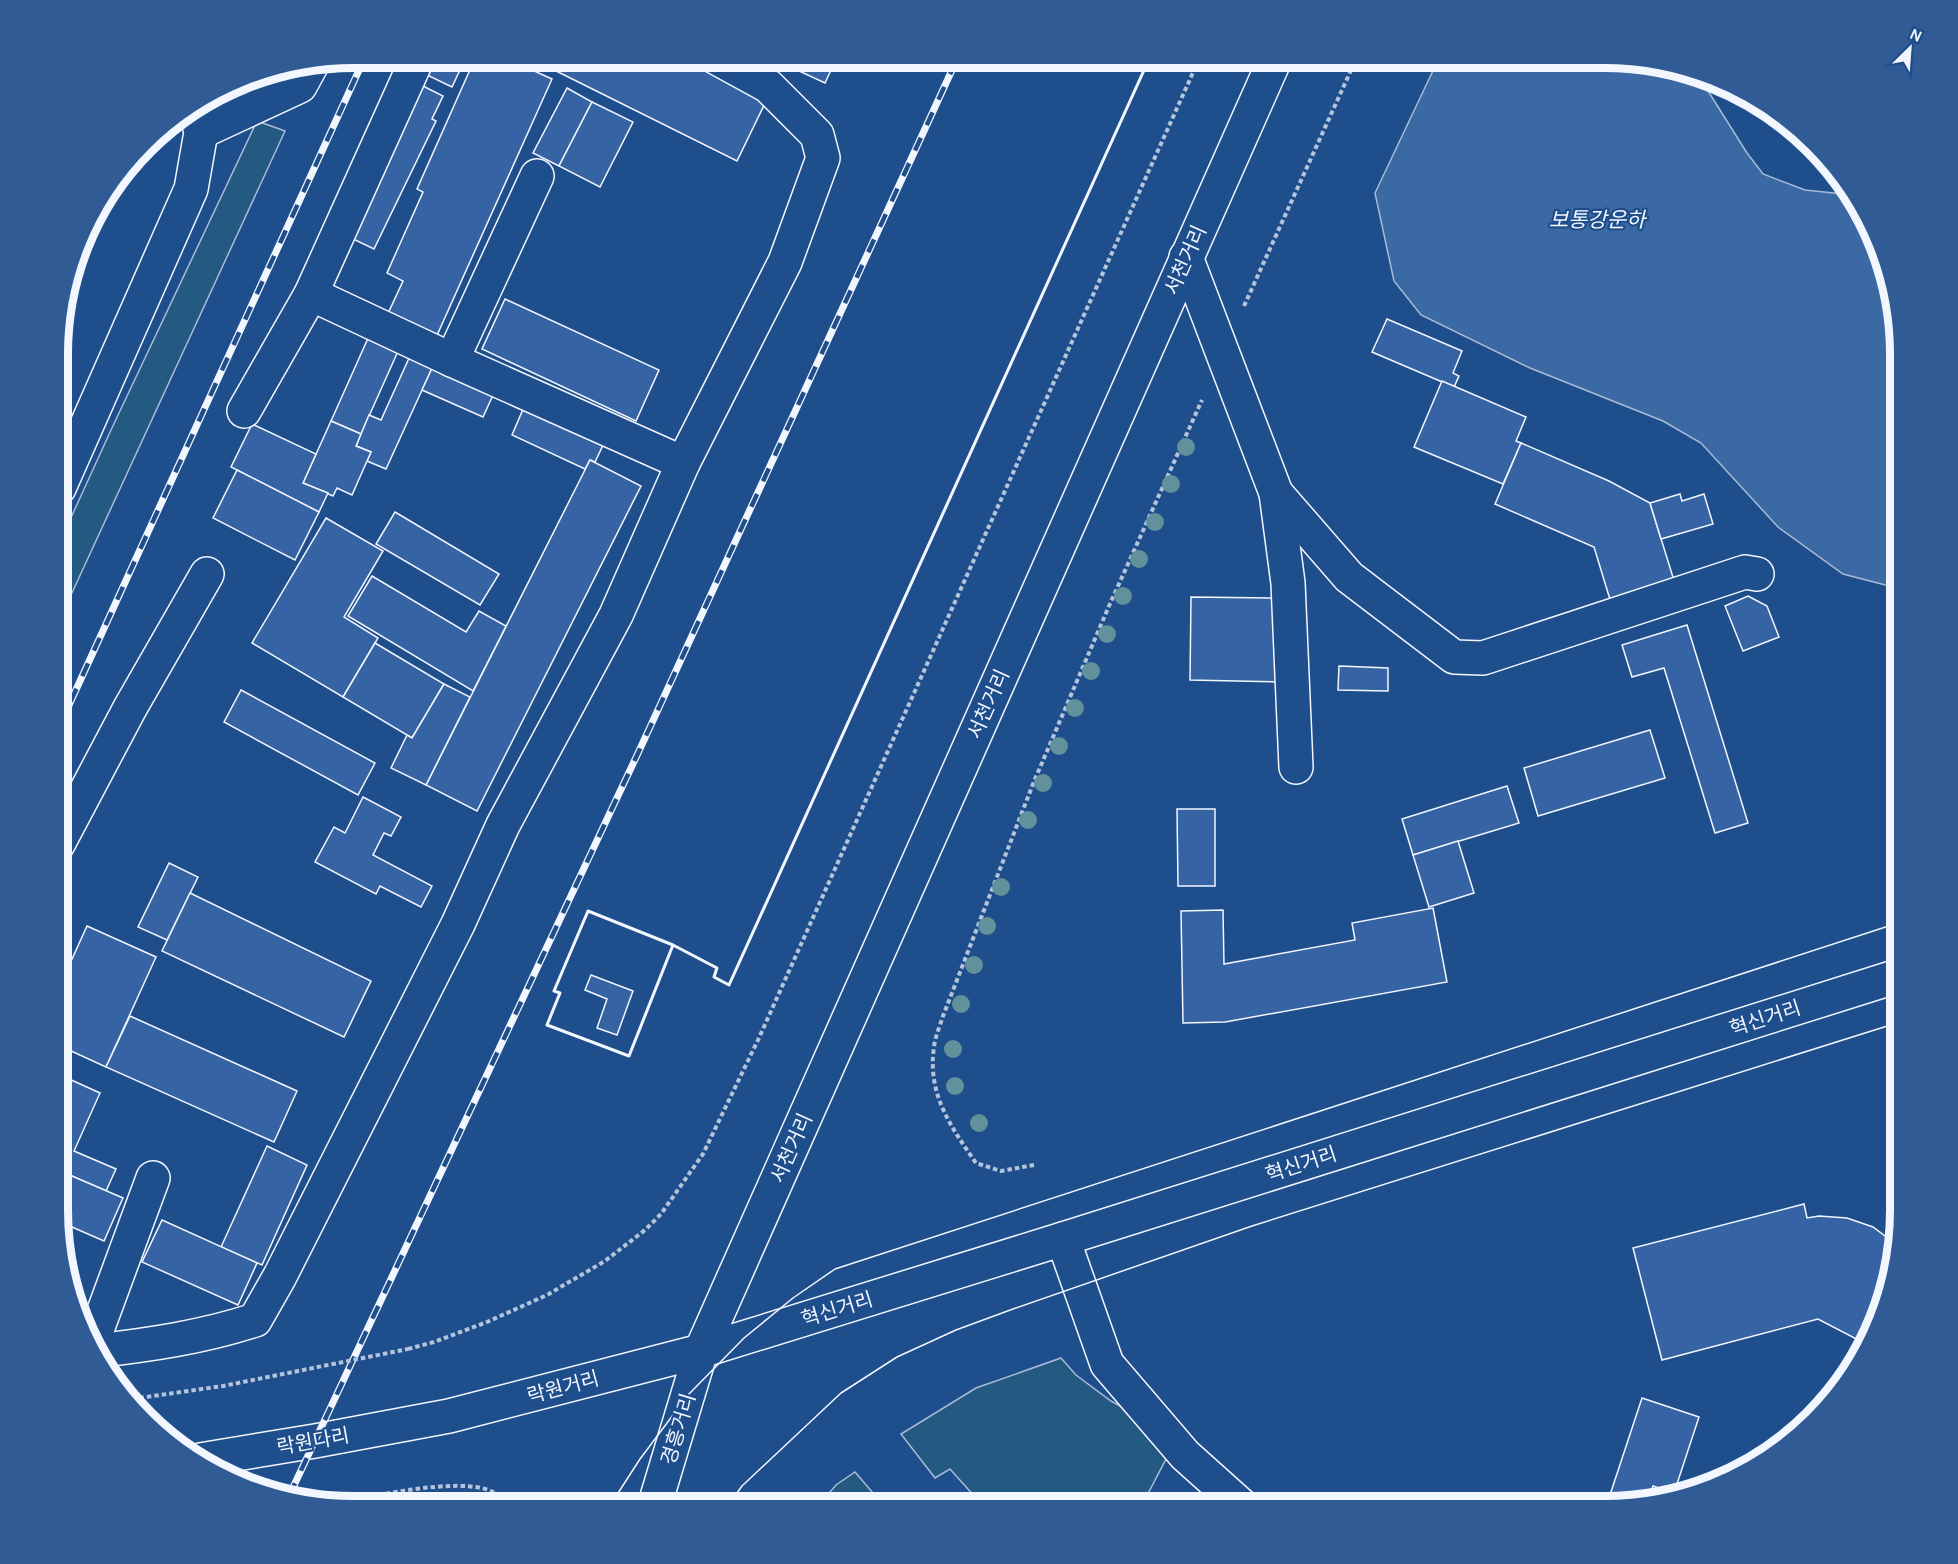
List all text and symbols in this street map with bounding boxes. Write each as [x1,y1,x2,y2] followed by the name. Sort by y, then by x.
[1880,18,1940,78] north arrow
[1907,24,1925,46] text: N
[1549,208,1648,232] water label: 보통강운하
[1160,222,1211,299] street label: 서천거리
[963,666,1014,743] street label: 서천거리
[1727,996,1804,1041] street label: 혁신거리
[766,1110,817,1187] street label: 서천거리
[1263,1142,1340,1187] street label: 혁신거리
[799,1288,876,1331] street label: 혁신거리
[525,1367,602,1408] street label: 락원거리
[657,1391,700,1468] street label: 경흥거리
[275,1424,351,1459] street label: 락원다리

